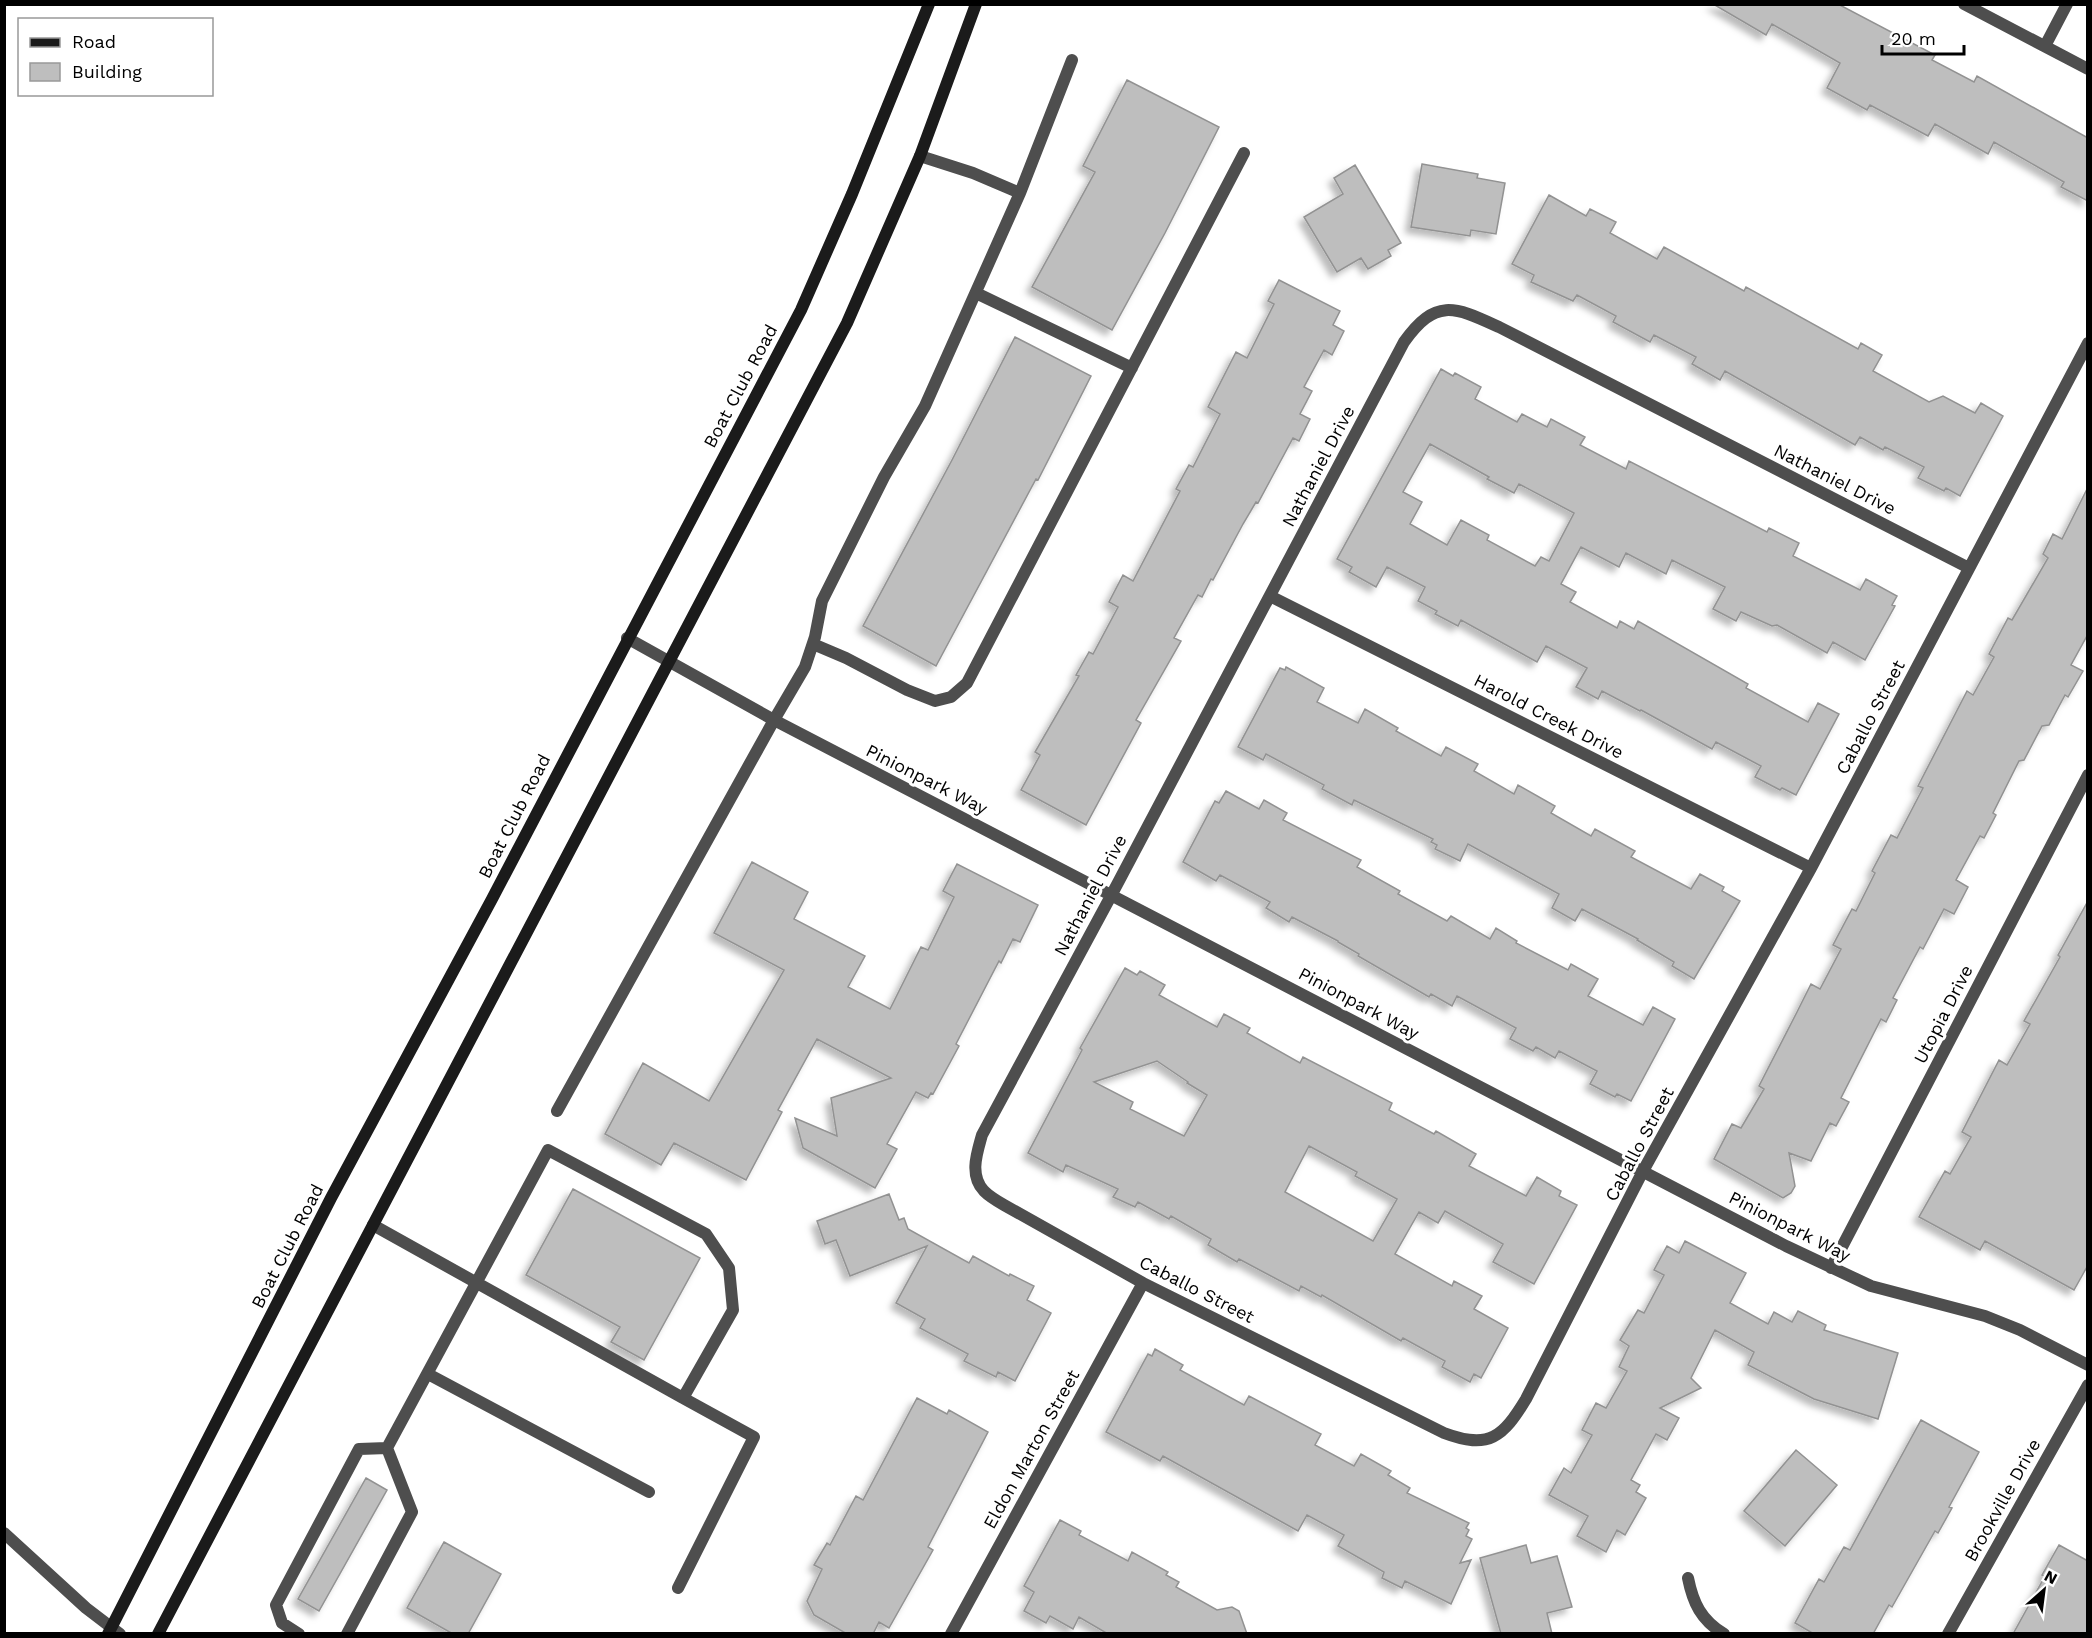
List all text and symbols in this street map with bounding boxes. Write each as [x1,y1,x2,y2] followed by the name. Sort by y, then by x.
[18,18,213,96] legend
[1882,18,1964,56] scale bar
[1891,28,1936,49] text: 20 m
[72,31,116,52] text: Road
[72,61,142,82] text: Building
[699,321,781,451] street label: Boat Club Road
[1277,402,1359,530] street label: Nathaniel Drive
[1771,439,1899,519] street label: Nathaniel Drive
[1831,656,1909,778] street label: Caballo Street
[1471,669,1627,763] street label: Harold Creek Drive
[863,739,992,819] street label: Pinionpark Way
[474,750,554,882] street label: Boat Club Road
[1049,831,1131,959] street label: Nathaniel Drive
[1909,961,1977,1067] street label: Utopia Drive
[1295,962,1423,1044] street label: Pinionpark Way
[1600,1083,1678,1205] street label: Caballo Street
[247,1180,327,1312] street label: Boat Club Road
[1726,1186,1855,1266] street label: Pinionpark Way
[1136,1251,1258,1327] street label: Caballo Street
[979,1365,1084,1532] street label: Eldon Marton Street
[1960,1435,2044,1565] street label: Brookville Drive
[2014,1560,2074,1620] north arrow
[2041,1566,2061,1588] text: N

